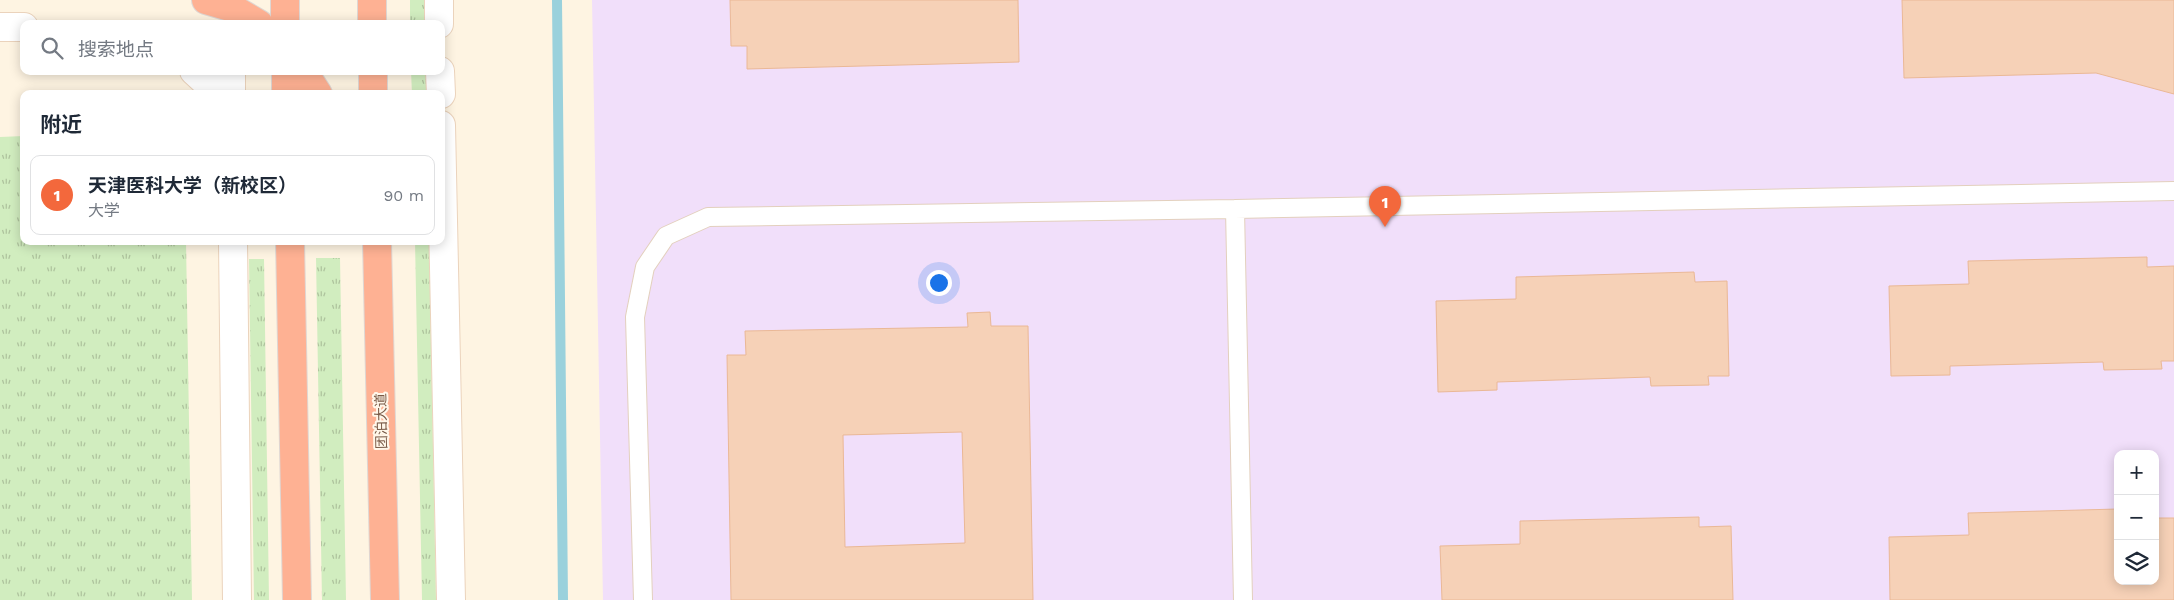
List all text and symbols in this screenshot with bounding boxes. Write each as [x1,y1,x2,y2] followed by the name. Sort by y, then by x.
[20,20,445,75] search box
[38,34,66,62] icon: search
[78,38,154,61] text: 搜索地点
[40,112,82,137] text: 附近
[88,174,297,197] text: 天津医科大学（新校区）
[54,186,60,205] text: 1
[383,186,424,205] text: 90 m
[1369,186,1401,227] pin: 1
[88,201,120,220] text: 大学
[926,270,952,296] your location
[373,393,389,449] street label: 团泊大道
[2114,450,2159,585] map controls
[2114,450,2159,495] button: +
[2114,495,2159,540] button: −
[2114,540,2159,585] button: layers

